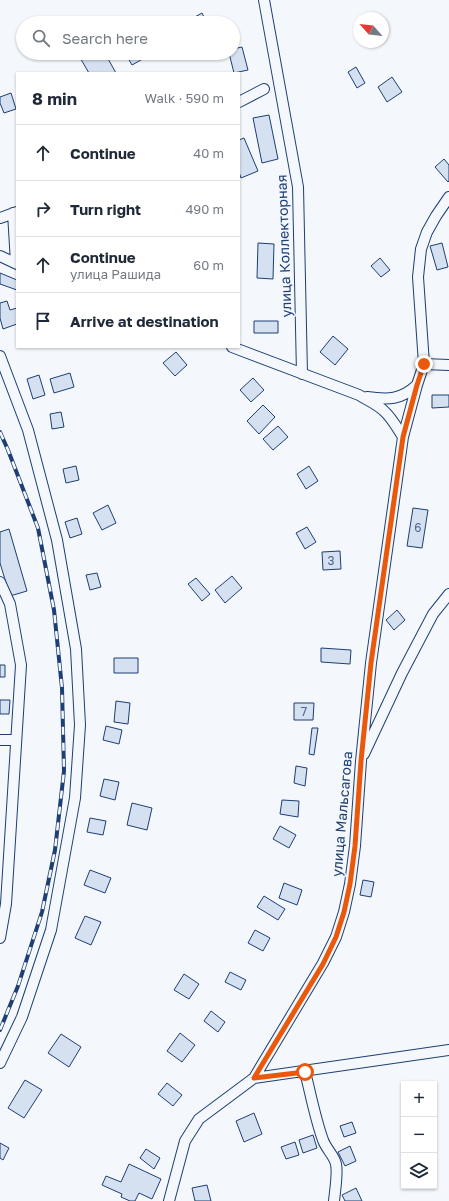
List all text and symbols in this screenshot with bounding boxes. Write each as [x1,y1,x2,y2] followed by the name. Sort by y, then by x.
[353,12,389,48] north arrow
[16,16,240,60] search box
[30,27,52,49] icon: search
[62,29,148,47] text: Search here
[32,88,77,109] text: 8 min
[145,90,224,106] text: Walk · 590 m
[32,142,54,164] icon: ahead
[70,144,136,162] text: Continue
[193,145,224,161] text: 40 m
[273,174,294,318] street label: улица Коллекторная
[32,198,54,220] icon: right
[70,200,141,218] text: Turn right
[185,201,224,217] text: 490 m
[70,248,136,266] text: Continue
[32,254,54,276] icon: ahead
[193,257,224,273] text: 60 m
[70,266,161,282] text: улица Рашида
[32,310,54,332] icon: arrive
[70,312,219,330] text: Arrive at destination
[415,355,433,373] route end
[414,520,422,535] house number: 6
[327,553,335,568] house number: 3
[301,704,307,719] house number: 7
[328,750,355,878] street label: улица Мальсагова
[296,1063,314,1081] route start
[401,1081,437,1189] map controls
[401,1081,437,1117] button: +
[401,1117,437,1153] button: −
[401,1153,437,1189] button: layers

